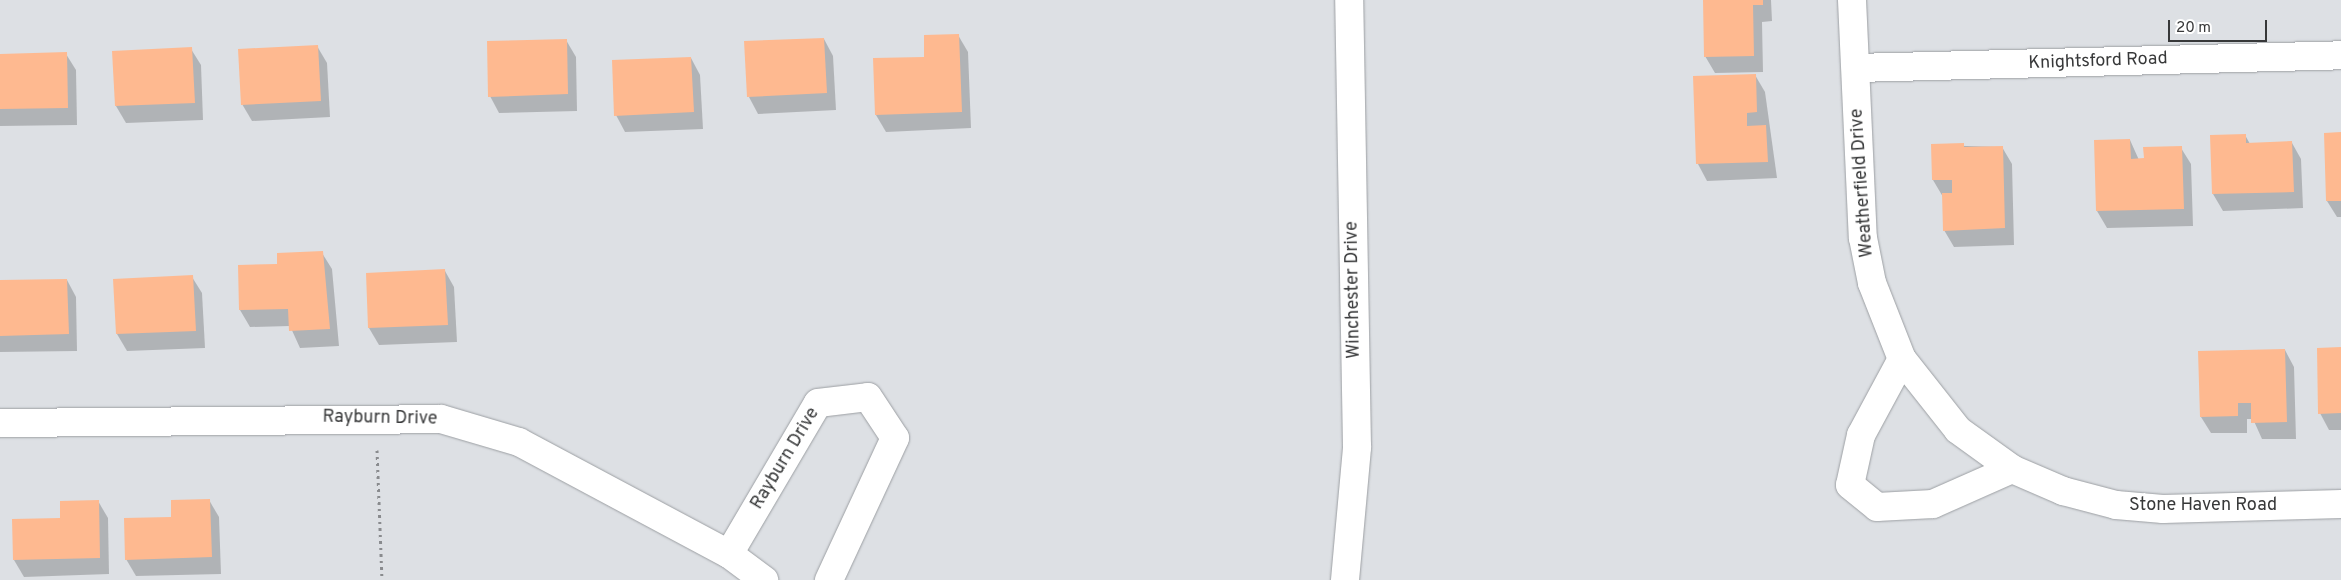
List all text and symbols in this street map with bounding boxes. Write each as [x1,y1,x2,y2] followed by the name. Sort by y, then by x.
[2171,10,2270,42] scale bar
[2176,19,2211,38] text: 20 m
[2028,49,2168,75] street label: Knightsford Road
[1847,108,1879,258] street label: Weatherfield Drive
[1342,221,1366,359] street label: Winchester Drive
[747,404,825,514] street label: Rayburn Drive
[322,407,438,431] street label: Rayburn Drive
[2129,495,2277,517] street label: Stone Haven Road

